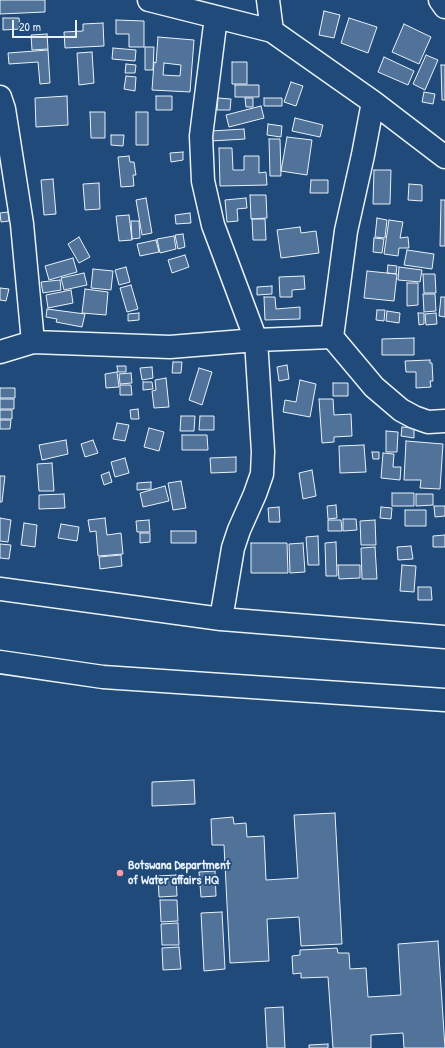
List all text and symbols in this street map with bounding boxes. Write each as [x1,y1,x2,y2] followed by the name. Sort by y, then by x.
[14,12,79,38] scale bar
[19,18,41,35] text: 20 m
[128,858,230,889] place label: Botswana Department of Water affairs HQ
[115,868,125,878] marker: Botswana Department of Water affairs HQ

